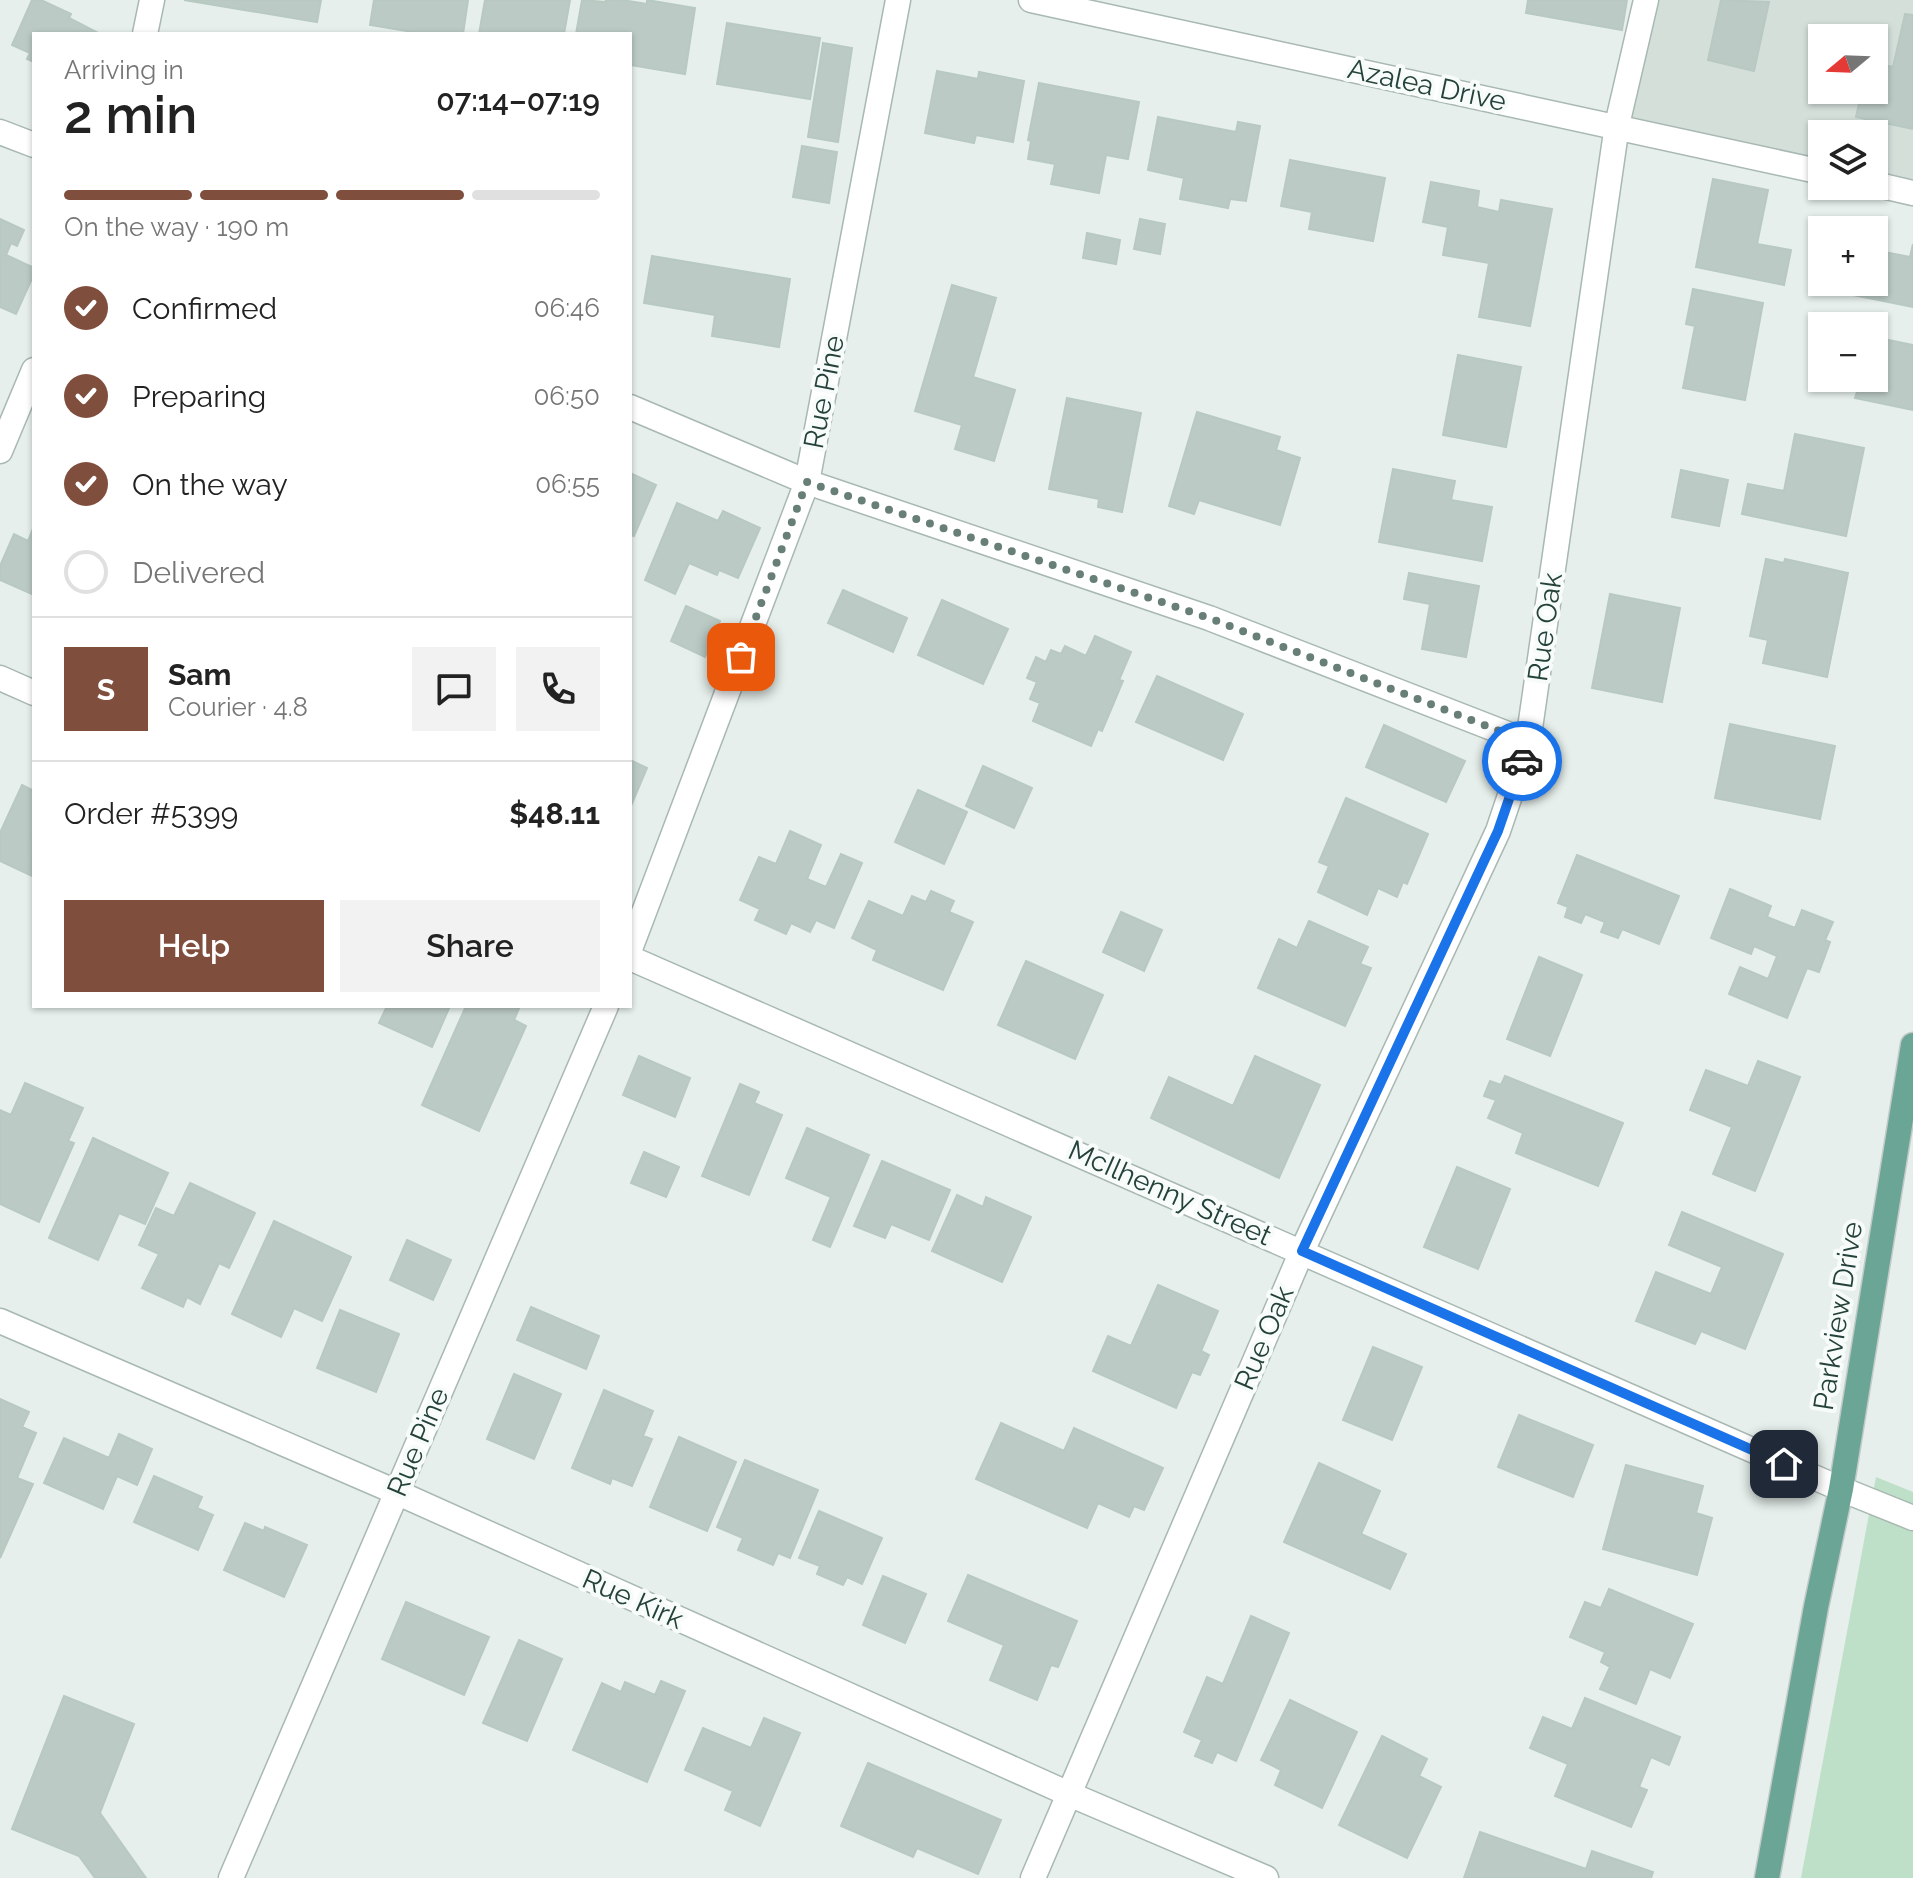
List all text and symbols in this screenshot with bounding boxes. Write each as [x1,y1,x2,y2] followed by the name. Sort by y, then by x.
[1808,24,1888,104] north arrow
[1808,24,1888,392] map controls
[1345,52,1509,118] street label: Azalea Drive
[64,55,184,85] text: Arriving in
[436,83,600,118] text: 07:14–07:19
[64,84,197,145] text: 2 min
[1808,120,1888,200] button: layers
[64,212,289,242] text: On the way · 190 m
[1808,216,1888,296] button: +
[64,286,108,330] icon: check
[132,291,277,326] text: Confirmed
[534,293,600,323] text: 06:46
[1808,312,1888,392] button: −
[797,333,851,451] street label: Rue Pine
[64,374,108,418] icon: check
[132,379,266,414] text: Preparing
[533,381,600,411] text: 06:50
[64,462,108,506] icon: check
[132,467,288,502] text: On the way
[535,469,600,499] text: 06:55
[132,555,265,590] text: Delivered
[1521,570,1569,683] street label: Rue Oak
[707,623,775,691] pin
[719,635,763,679] icon: bag
[412,647,496,731] button: chat
[516,647,600,731] button: phone
[168,657,231,692] text: Sam
[97,672,115,707] text: S
[168,692,308,722] text: Courier · 4.8
[1482,721,1562,801] courier
[1500,739,1544,783] icon: car
[64,796,238,831] text: Order #5399
[509,796,600,831] text: $48.11
[64,900,324,992] button: Help
[340,900,600,992] button: Share
[1063,1133,1277,1253] street label: McIlhenny Street
[1807,1219,1869,1413] street label: Parkview Drive
[1227,1281,1301,1395] street label: Rue Oak
[380,1383,456,1501] street label: Rue Pine
[1750,1430,1818,1498] pin
[1762,1442,1806,1486] icon: home
[577,1562,689,1636] street label: Rue Kirk

